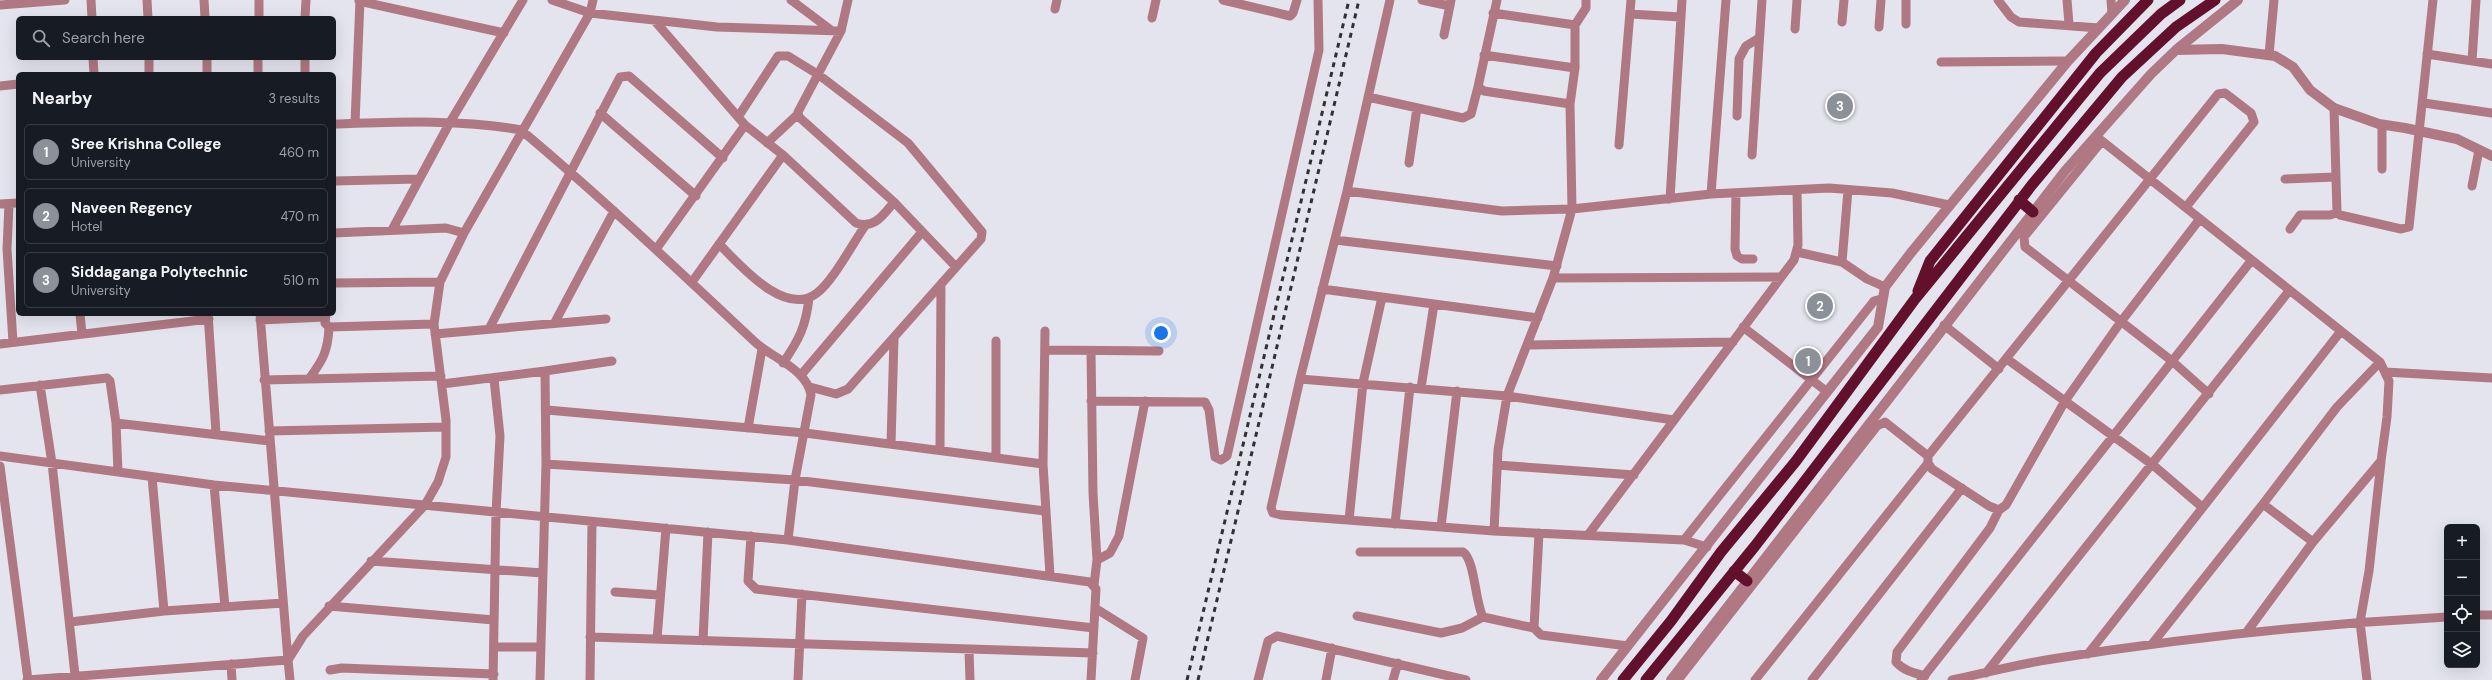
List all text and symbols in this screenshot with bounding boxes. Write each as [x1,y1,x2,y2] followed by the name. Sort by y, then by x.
[16,16,336,60] search box
[30,27,52,49] icon: search
[62,28,145,48] text: Search here
[32,87,92,109] text: Nearby
[268,90,320,107] text: 3 results
[1827,91,1853,121] pin: 3
[71,134,221,154] text: Sree Krishna College
[44,144,48,161] text: 1
[279,144,319,161] text: 460 m
[71,154,131,171] text: University
[71,198,192,218] text: Naveen Regency
[42,208,50,225] text: 2
[280,208,319,225] text: 470 m
[71,218,103,235] text: Hotel
[71,262,248,282] text: Siddaganga Polytechnic
[42,272,50,289] text: 3
[283,272,319,289] text: 510 m
[71,282,131,299] text: University
[1807,291,1833,321] pin: 2
[1151,323,1171,343] your location
[1795,346,1821,376] pin: 1
[2444,524,2480,668] map controls
[2444,524,2480,560] button: +
[2444,560,2480,596] button: −
[2444,596,2480,632] button: locate
[2444,632,2480,668] button: layers

